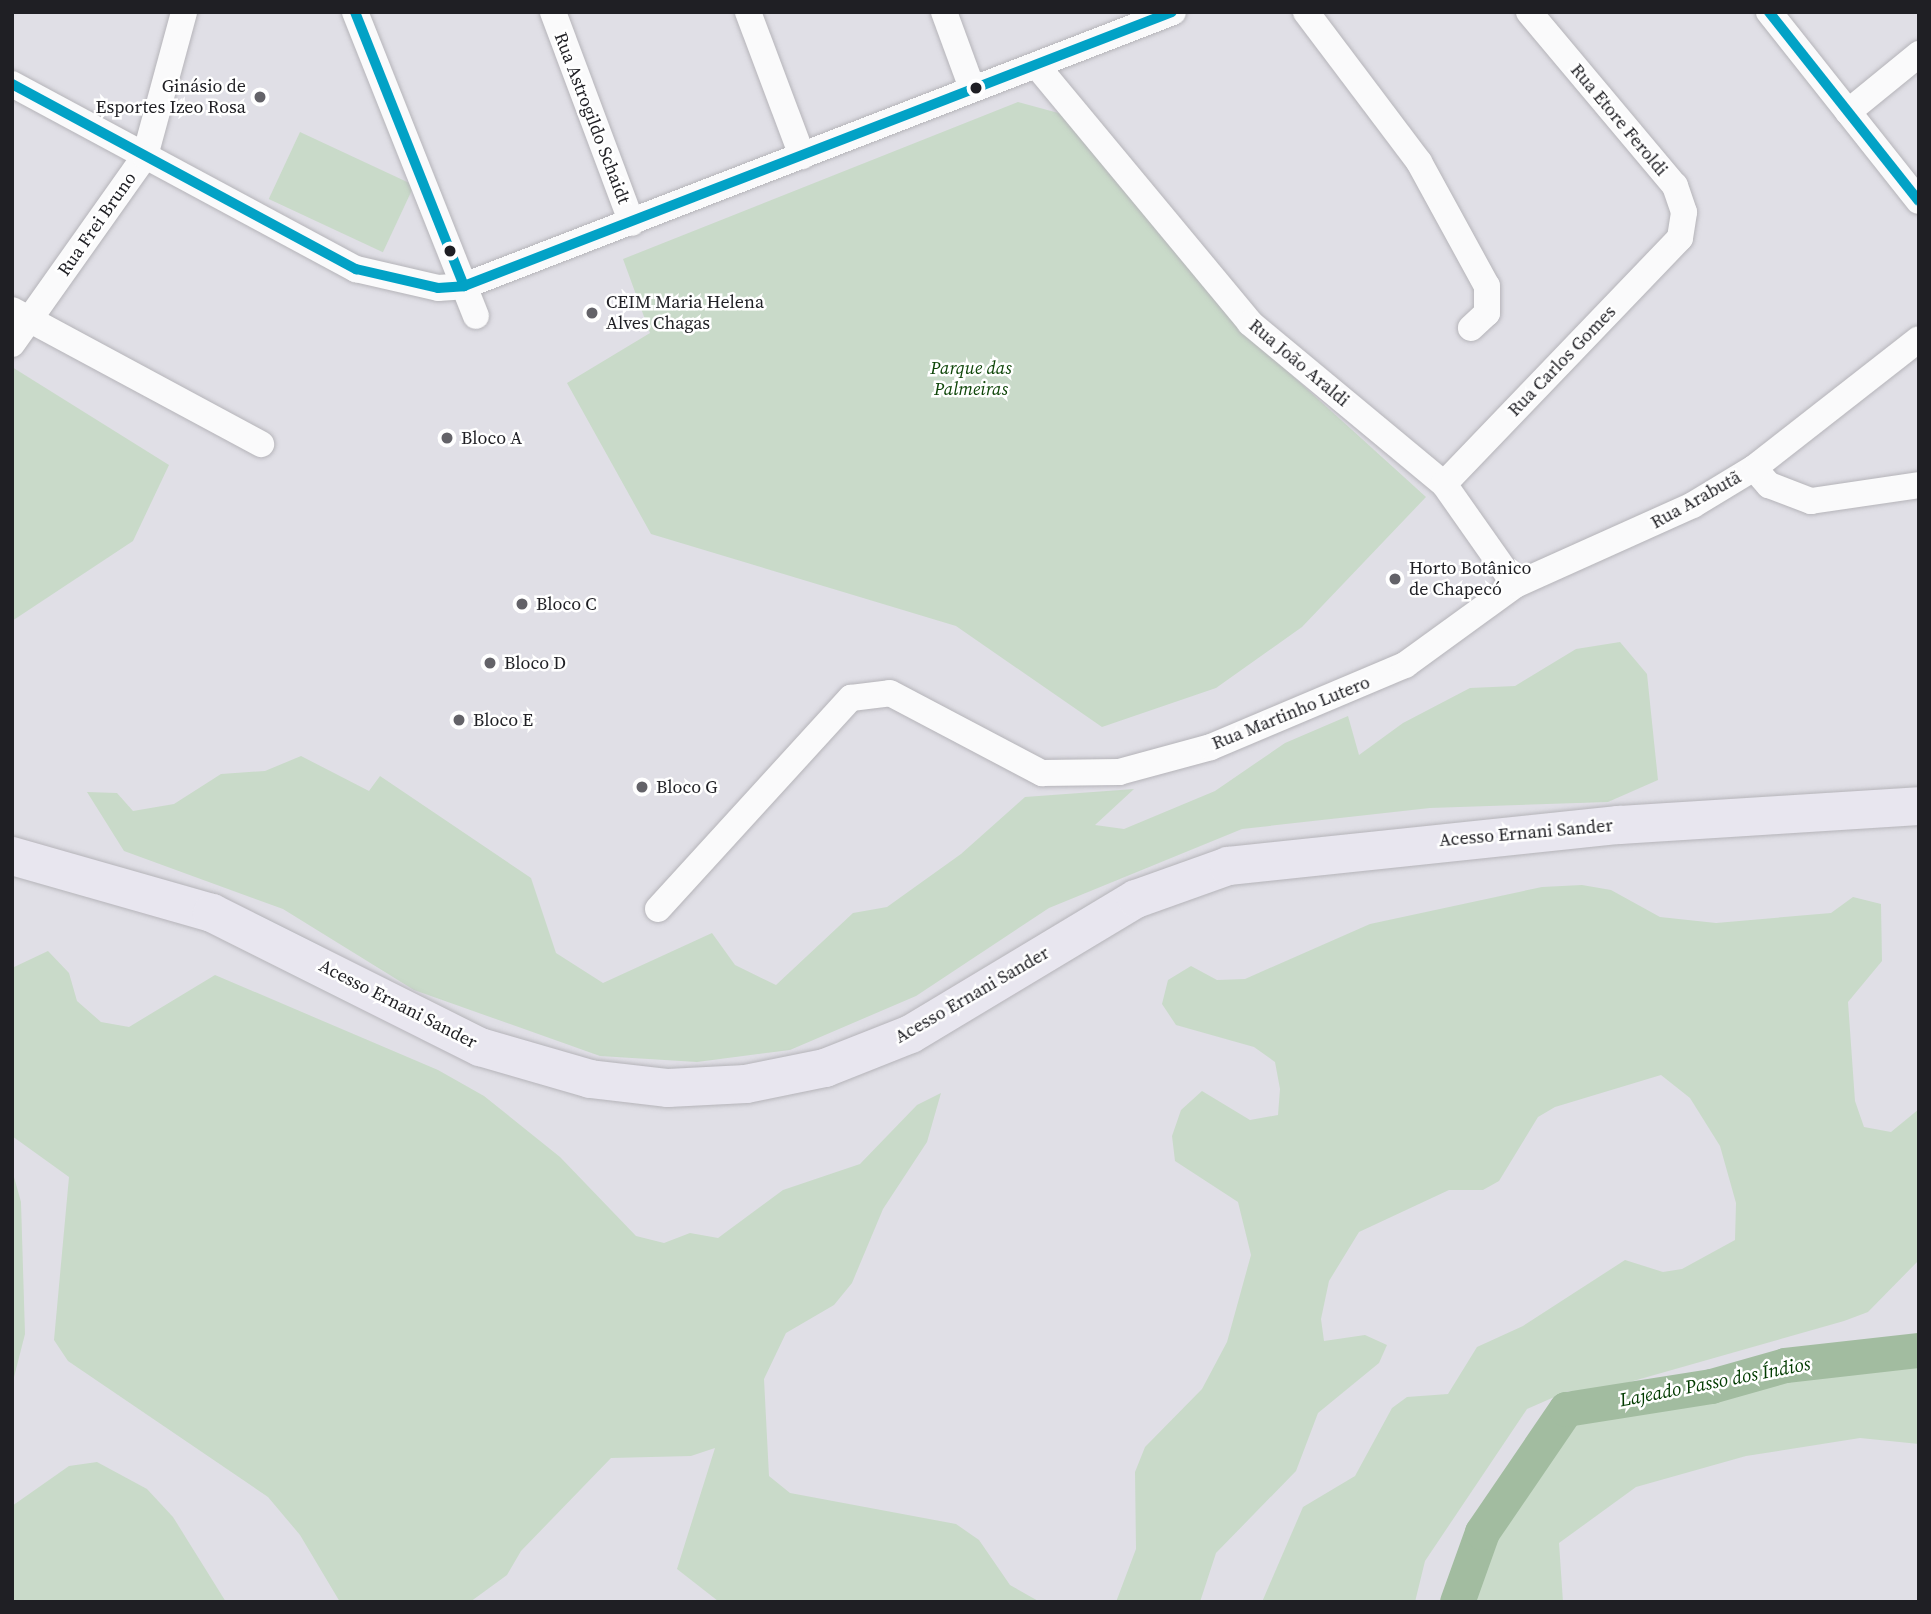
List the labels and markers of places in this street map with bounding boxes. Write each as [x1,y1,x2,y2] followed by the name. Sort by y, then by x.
[96,76,246,119] place label: Ginásio de Esportes Izeo Rosa
[969,81,983,95] unlabelled marker
[252,89,268,105] marker: Ginásio de Esportes Izeo Rosa
[443,244,457,258] unlabelled marker
[606,292,764,334] place label: CEIM Maria Helena Alves Chagas
[584,305,600,321] marker: CEIM Maria Helena Alves Chagas
[461,427,522,449] place label: Bloco A
[439,430,455,446] marker: Bloco A
[1409,558,1531,600] place label: Horto Botânico de Chapecó
[1387,571,1403,587] marker: Horto Botânico de Chapecó
[536,593,597,615] place label: Bloco C
[514,596,530,612] marker: Bloco C
[504,652,566,674] place label: Bloco D
[482,655,498,671] marker: Bloco D
[473,709,533,731] place label: Bloco E
[451,712,467,728] marker: Bloco E
[656,776,718,798] place label: Bloco G
[634,779,650,795] marker: Bloco G

